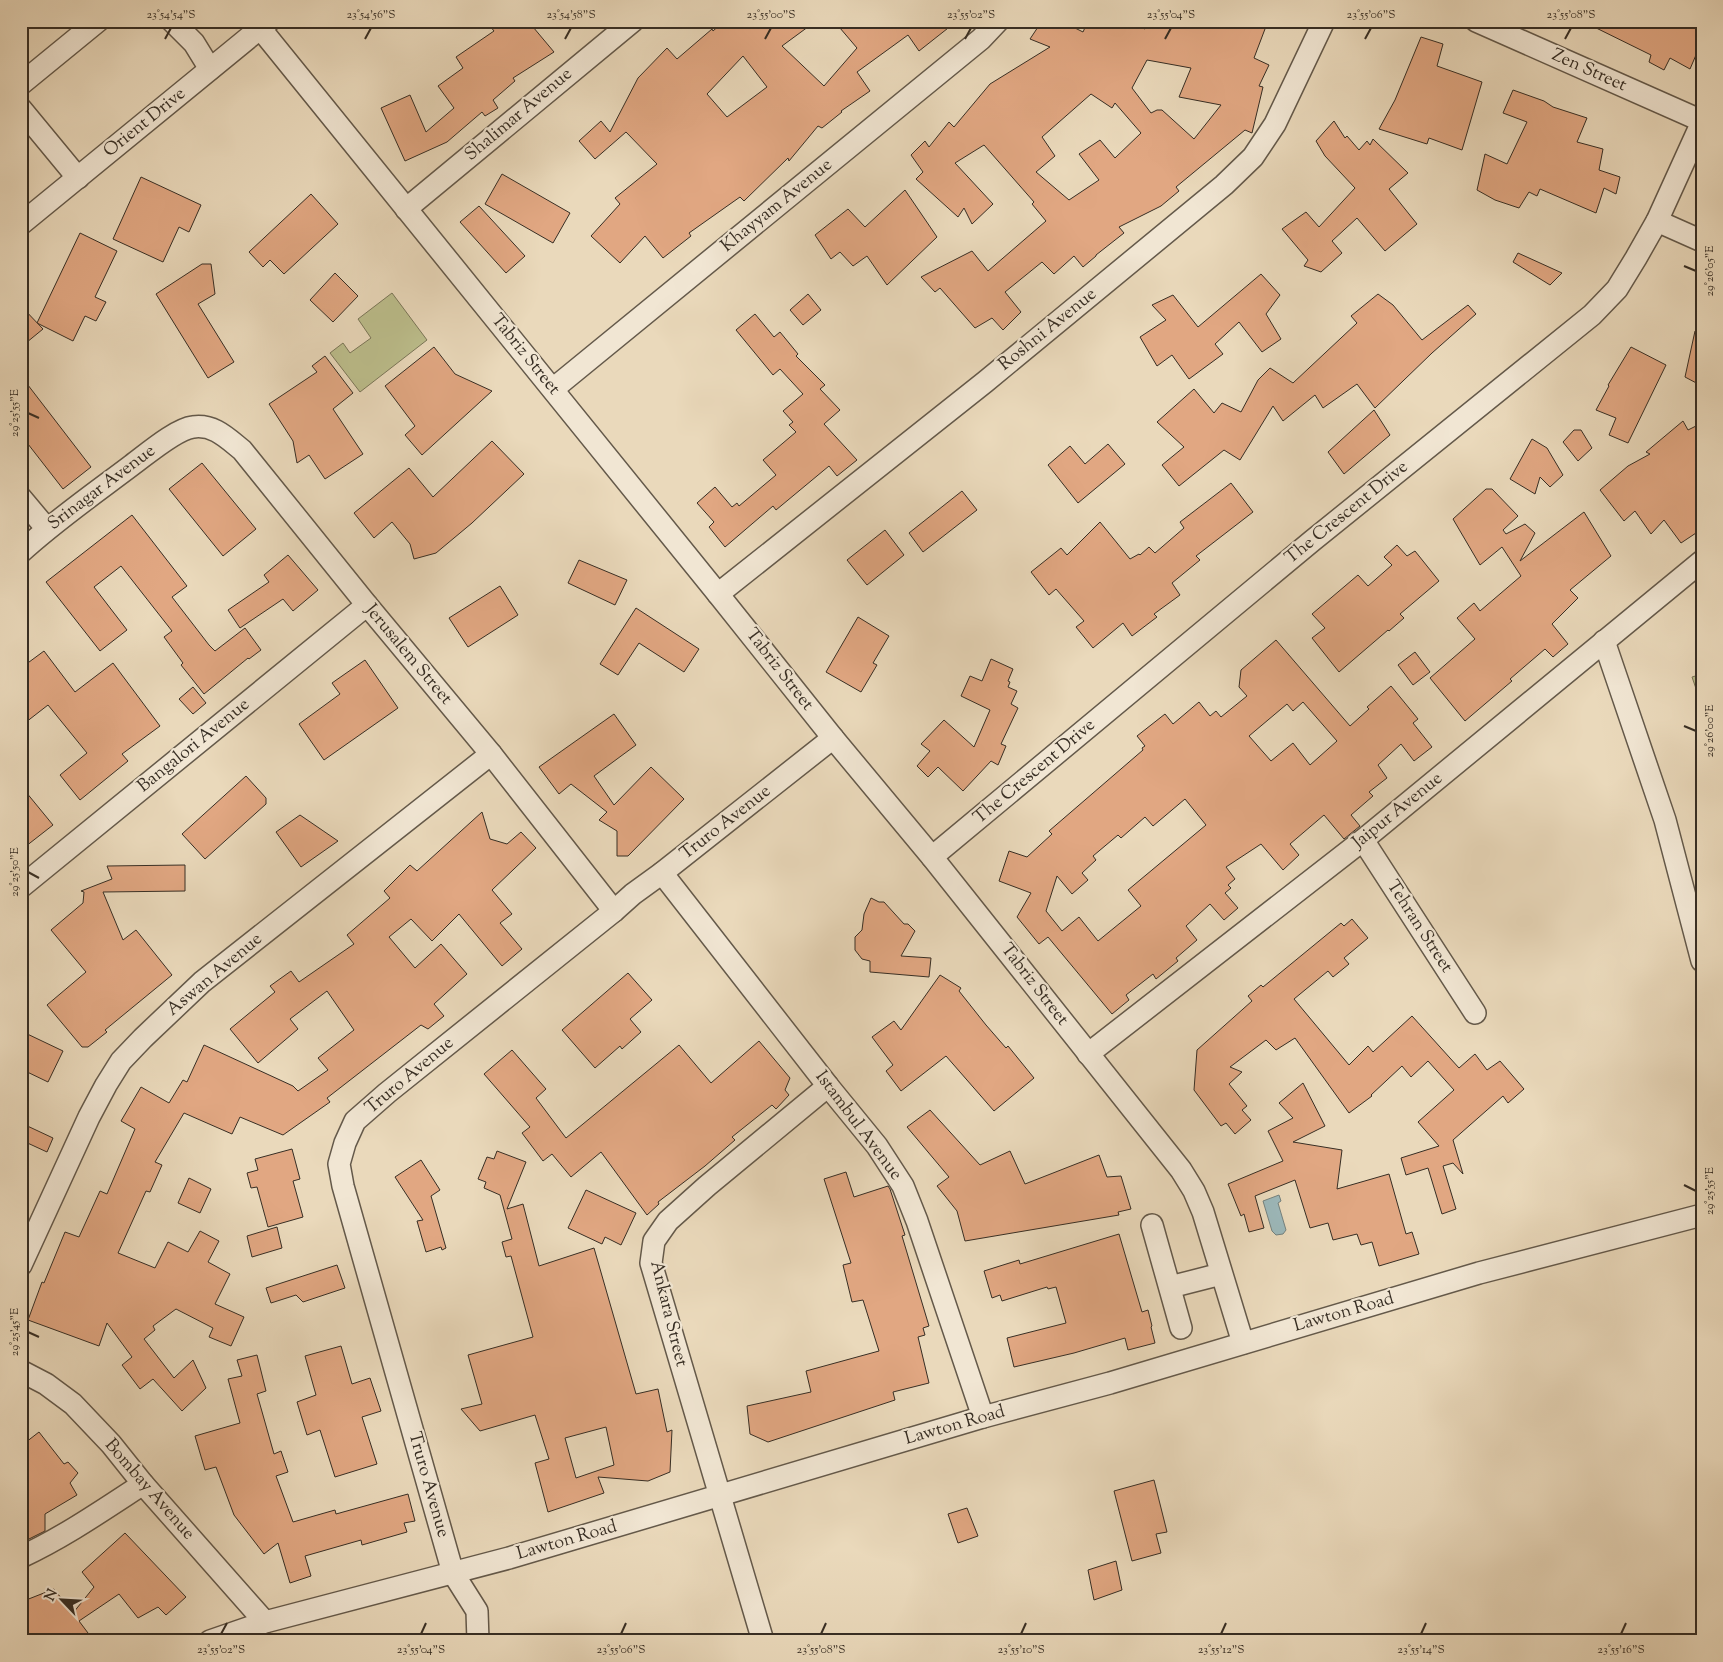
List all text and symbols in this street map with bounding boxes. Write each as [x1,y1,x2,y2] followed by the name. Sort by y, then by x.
[146,6,196,24] text: 23°54'54"S
[346,6,396,24] text: 23°54'56"S
[546,6,596,24] text: 23°54'58"S
[747,6,795,24] text: 23°55'00"S
[947,6,995,24] text: 23°55'02"S
[1147,6,1195,24] text: 23°55'04"S
[1347,6,1395,24] text: 23°55'06"S
[1547,6,1595,24] text: 23°55'08"S
[1547,43,1631,99] street label: Zen Street
[460,62,578,168] street label: Shalimar Avenue
[98,82,192,164] street label: Orient Drive
[716,153,838,259] street label: Khayyam Avenue
[1701,245,1719,297] text: 29°26'05"E
[993,282,1103,378] street label: Roshni Avenue
[484,309,566,401] street label: Tabriz Street
[6,388,24,437] text: 29°25'55"E
[43,439,161,537] street label: Srinagar Avenue
[1280,455,1414,571] street label: The Crescent Drive
[357,598,458,711] street label: Jerusalem Street
[739,623,819,717] street label: Tabriz Street
[132,693,256,799] street label: Bangalori Avenue
[1701,704,1719,758] text: 29°26'00"E
[968,713,1102,831] street label: The Crescent Drive
[1346,766,1449,856] street label: Jaipur Avenue
[675,779,777,867] street label: Truro Avenue
[6,846,24,897] text: 29°25'50"E
[1379,876,1459,978] street label: Tehran Street
[161,927,269,1023] street label: Aswan Avenue
[994,938,1074,1032] street label: Tabriz Street
[360,1031,460,1121] street label: Truro Avenue
[808,1066,908,1186] street label: Istambul Avenue
[1701,1166,1719,1215] text: 29°25'55"E
[642,1258,694,1370] street label: Ankara Street
[1291,1286,1397,1340] street label: Lawton Road
[6,1307,24,1356] text: 29°25'45"E
[902,1399,1008,1453] street label: Lawton Road
[401,1429,455,1541] street label: Truro Avenue
[98,1434,200,1546] street label: Bombay Avenue
[514,1514,620,1568] street label: Lawton Road
[38,1574,88,1624] north arrow
[41,1586,63,1605] text: N
[197,1641,245,1659] text: 23°55'02"S
[397,1641,445,1659] text: 23°55'04"S
[597,1641,645,1659] text: 23°55'06"S
[797,1641,845,1659] text: 23°55'08"S
[997,1641,1045,1659] text: 23°55'10"S
[1198,1641,1244,1659] text: 23°55'12"S
[1397,1641,1445,1659] text: 23°55'14"S
[1597,1641,1645,1659] text: 23°55'16"S

